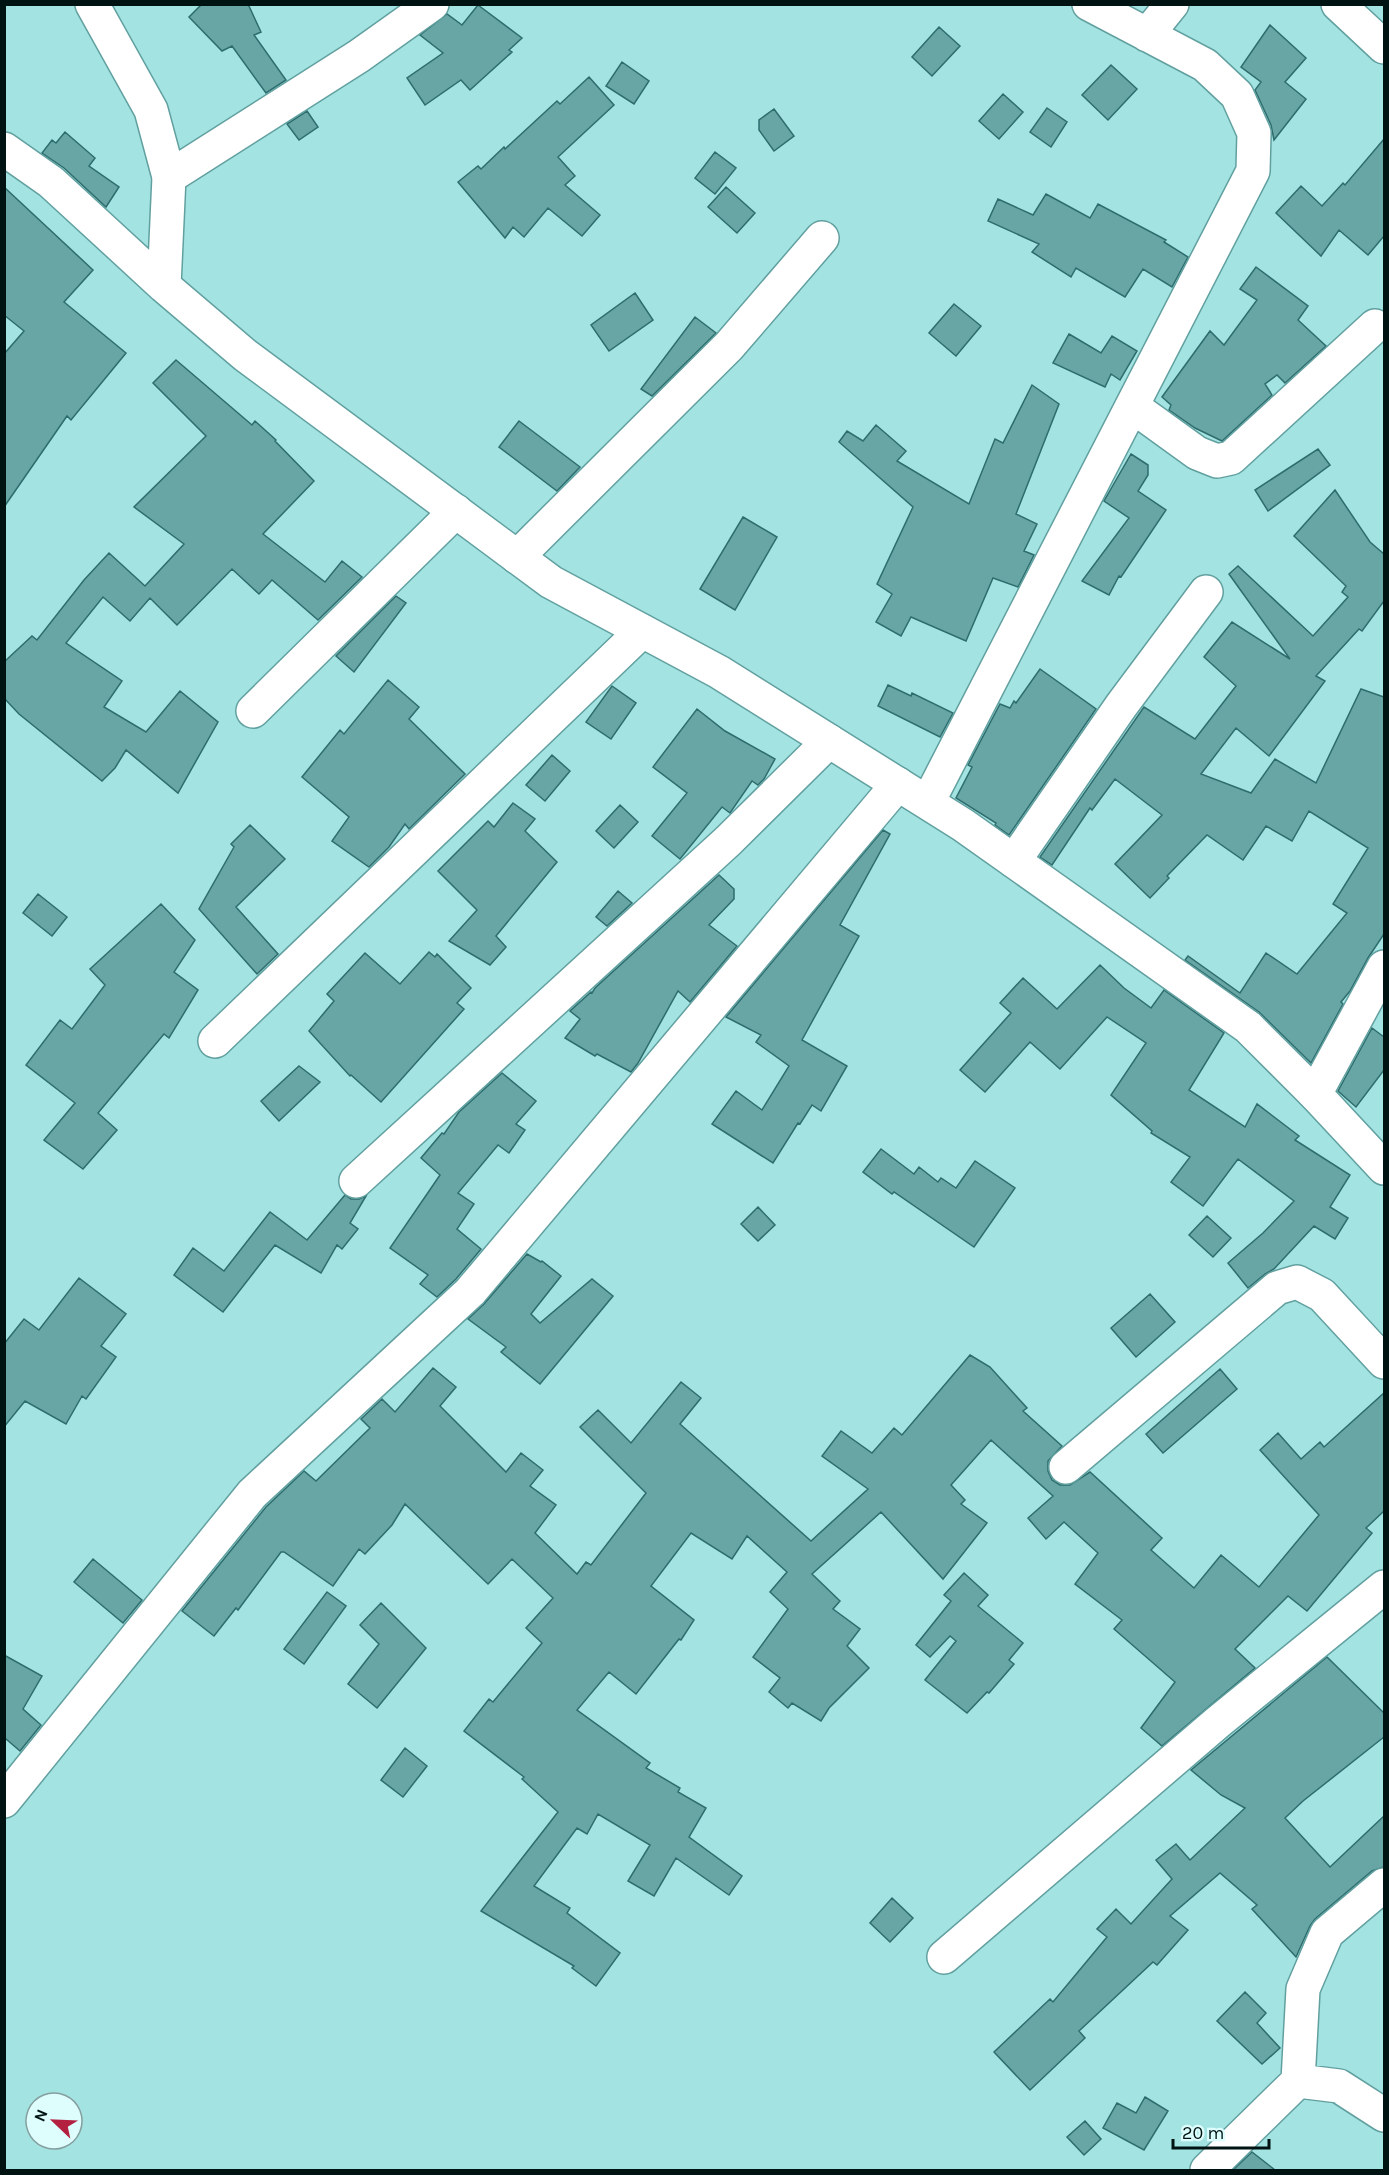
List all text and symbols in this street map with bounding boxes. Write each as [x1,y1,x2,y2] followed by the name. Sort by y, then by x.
[24,2091,84,2151] north arrow
[30,2106,52,2124] text: N
[1173,2112,1269,2150] scale bar
[1182,2122,1224,2144] text: 20 m

